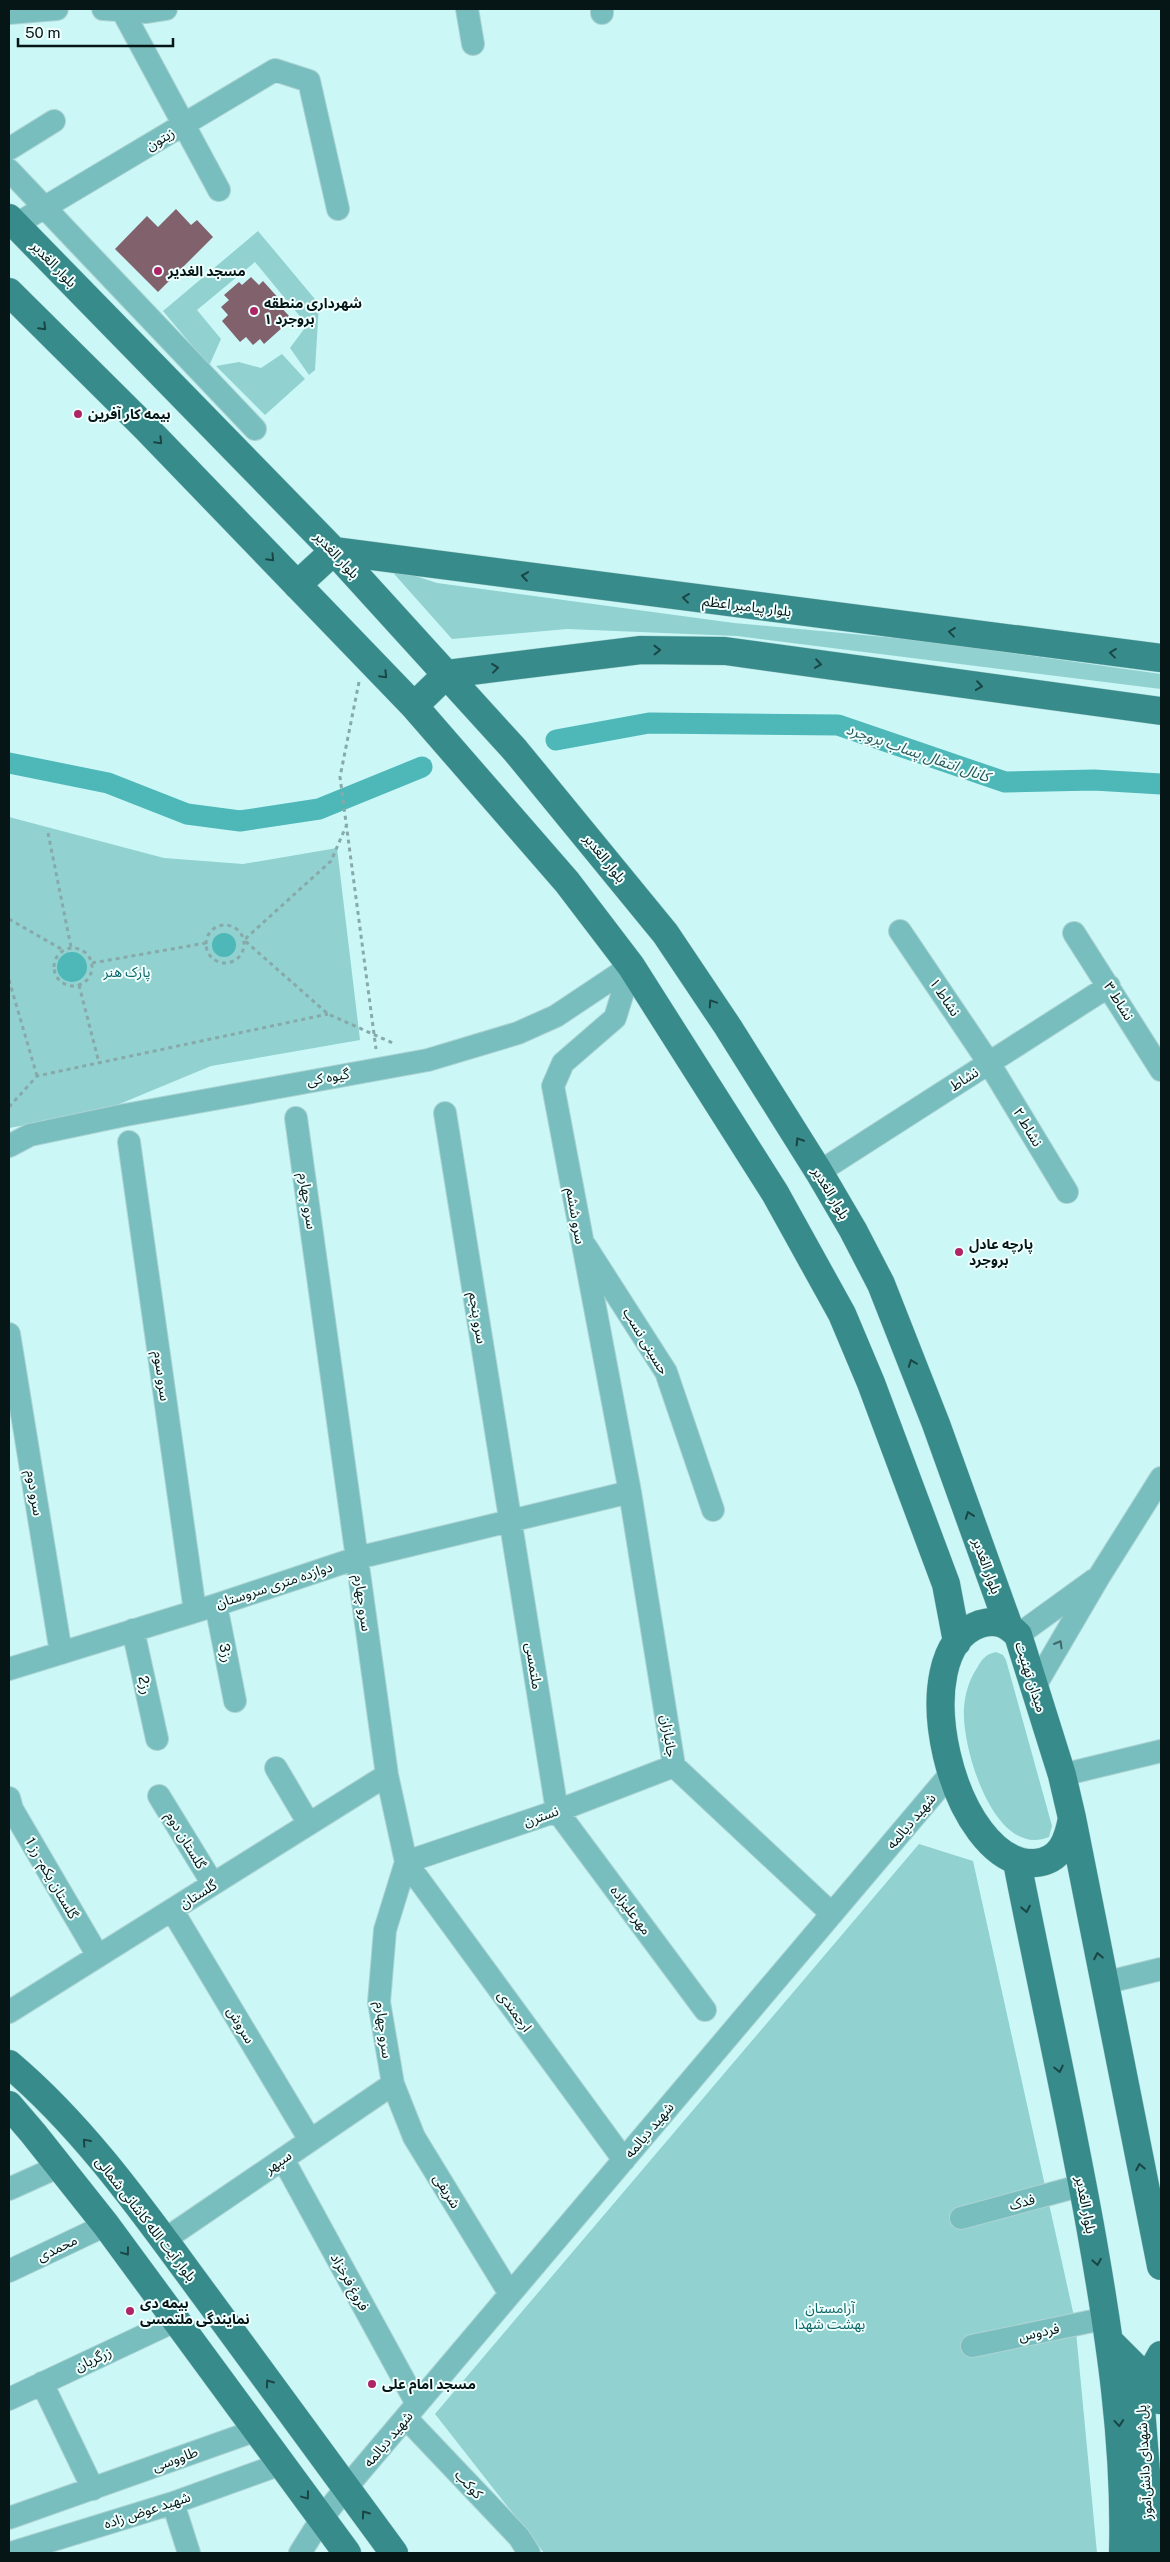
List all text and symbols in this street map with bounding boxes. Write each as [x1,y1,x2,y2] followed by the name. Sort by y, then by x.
[18,15,172,47] scale bar
[25,24,60,41] text: 50 m
[143,124,178,155] street label: زیتون
[27,237,80,291] street label: بلوار الغدیر
[167,263,246,280] place label: مسجد الغدیر
[152,265,164,277] marker: مسجد الغدیر
[264,295,362,328] place label: شهرداری منطقه ۱ بروجرد
[248,305,260,317] marker: شهرداری منطقه ۱ بروجرد
[38,321,47,330] one-way arrow
[88,406,171,423] place label: بیمه کار آفرین
[72,408,84,420] marker: بیمه کار آفرین
[153,436,162,445] one-way arrow
[310,528,363,582] street label: بلوار الغدیر
[266,553,275,562] one-way arrow
[521,572,530,582] one-way arrow
[682,593,690,604] one-way arrow
[701,593,792,622] street label: بلوار پیامبر اعظم
[947,627,955,638] one-way arrow
[653,645,661,655] one-way arrow
[1108,648,1117,658] one-way arrow
[815,658,823,669] one-way arrow
[492,663,500,674] one-way arrow
[378,669,387,678] one-way arrow
[976,680,984,691] one-way arrow
[844,720,995,788] water label: کانال انتقال پساب بروجرد
[579,830,630,886] street label: بلوار الغدیر
[103,964,150,982] park label: پارک هنر
[927,975,964,1019] street label: نشاط ۱
[1101,979,1137,1023] street label: نشاط ۳
[709,999,718,1009] one-way arrow
[947,1064,981,1094] street label: نشاط
[306,1065,351,1090] street label: گیوه کی
[1010,1105,1046,1149] street label: نشاط ۲
[796,1137,806,1146] one-way arrow
[808,1163,853,1223] street label: بلوار الغدیر
[293,1172,320,1231] street label: سرو چهارم
[560,1187,589,1246] street label: سرو ششم
[969,1236,1033,1269] place label: پارچه عادل بروجرد
[953,1246,965,1258] marker: پارچه عادل بروجرد
[463,1291,490,1345] street label: سرو پنجم
[619,1305,672,1378] street label: حسینی نسب
[148,1350,173,1403] street label: سرو سوم
[908,1359,918,1368] one-way arrow
[21,1469,46,1517] street label: سرو دوم
[965,1511,975,1520] one-way arrow
[968,1535,1004,1596] street label: بلوار الغدیر
[214,1559,335,1612] street label: دوازده متری سروستان
[348,1574,375,1633] street label: سرو چهارم
[1011,1640,1050,1714] street label: میدان تهنیت
[521,1641,546,1691] street label: ملتمسی
[1053,1641,1063,1650] one-way arrow
[215,1642,236,1664] street label: رز3
[134,1674,155,1696] street label: رز2
[657,1714,680,1758] street label: جانبازان
[883,1790,940,1853] street label: شهید دیالمه
[521,1802,561,1830] street label: نسترن
[160,1809,209,1873] street label: گلستان دوم
[20,1835,82,1923] street label: گلستان یکم - رز 1
[176,1876,220,1912] street label: گلستان
[607,1882,655,1938] street label: مهرعلیزاده
[1020,1905,1031,1914] one-way arrow
[1094,1952,1104,1961] one-way arrow
[494,1987,535,2035] street label: ارجمندی
[370,2001,395,2060] street label: سرو چهارم
[223,2004,258,2047] street label: سروش
[1053,2064,1063,2073] one-way arrow
[621,2099,678,2162] street label: شهید دیالمه
[83,2139,92,2148] one-way arrow
[261,2147,296,2179] street label: سپهر
[92,2154,200,2285] street label: بلوار آیت الله کاشانی شمالی
[1135,2163,1146,2172] one-way arrow
[429,2171,464,2212] street label: شریفی
[1071,2174,1099,2235] street label: بلوار الغدیر
[1007,2191,1037,2213] street label: فدک
[34,2232,80,2265] street label: محمدی
[120,2246,129,2256] one-way arrow
[325,2250,372,2315] street label: فروغ فرخزاد
[1091,2258,1101,2267] one-way arrow
[140,2295,250,2327] place label: بیمه دی نمایندگی ملتمسی
[795,2300,865,2333] park label: آرامستان بهشت شهدا
[124,2305,136,2317] marker: بیمه دی نمایندگی ملتمسی
[1017,2320,1061,2345] street label: فردوس
[72,2344,114,2375] street label: زرگریان
[382,2376,476,2395] place label: مسجد امام علی
[366,2378,378,2390] marker: مسجد امام علی
[266,2379,275,2389] one-way arrow
[1133,2404,1157,2521] street label: پل شهدای دانش‌آموز
[360,2408,417,2471] street label: شهید دیالمه
[1113,2420,1124,2428] one-way arrow
[150,2443,200,2476] street label: طاووسی
[451,2466,486,2503] street label: کوکب
[102,2488,193,2532] street label: شهید عوض زاده
[300,2490,308,2499] one-way arrow
[363,2511,371,2520] one-way arrow

